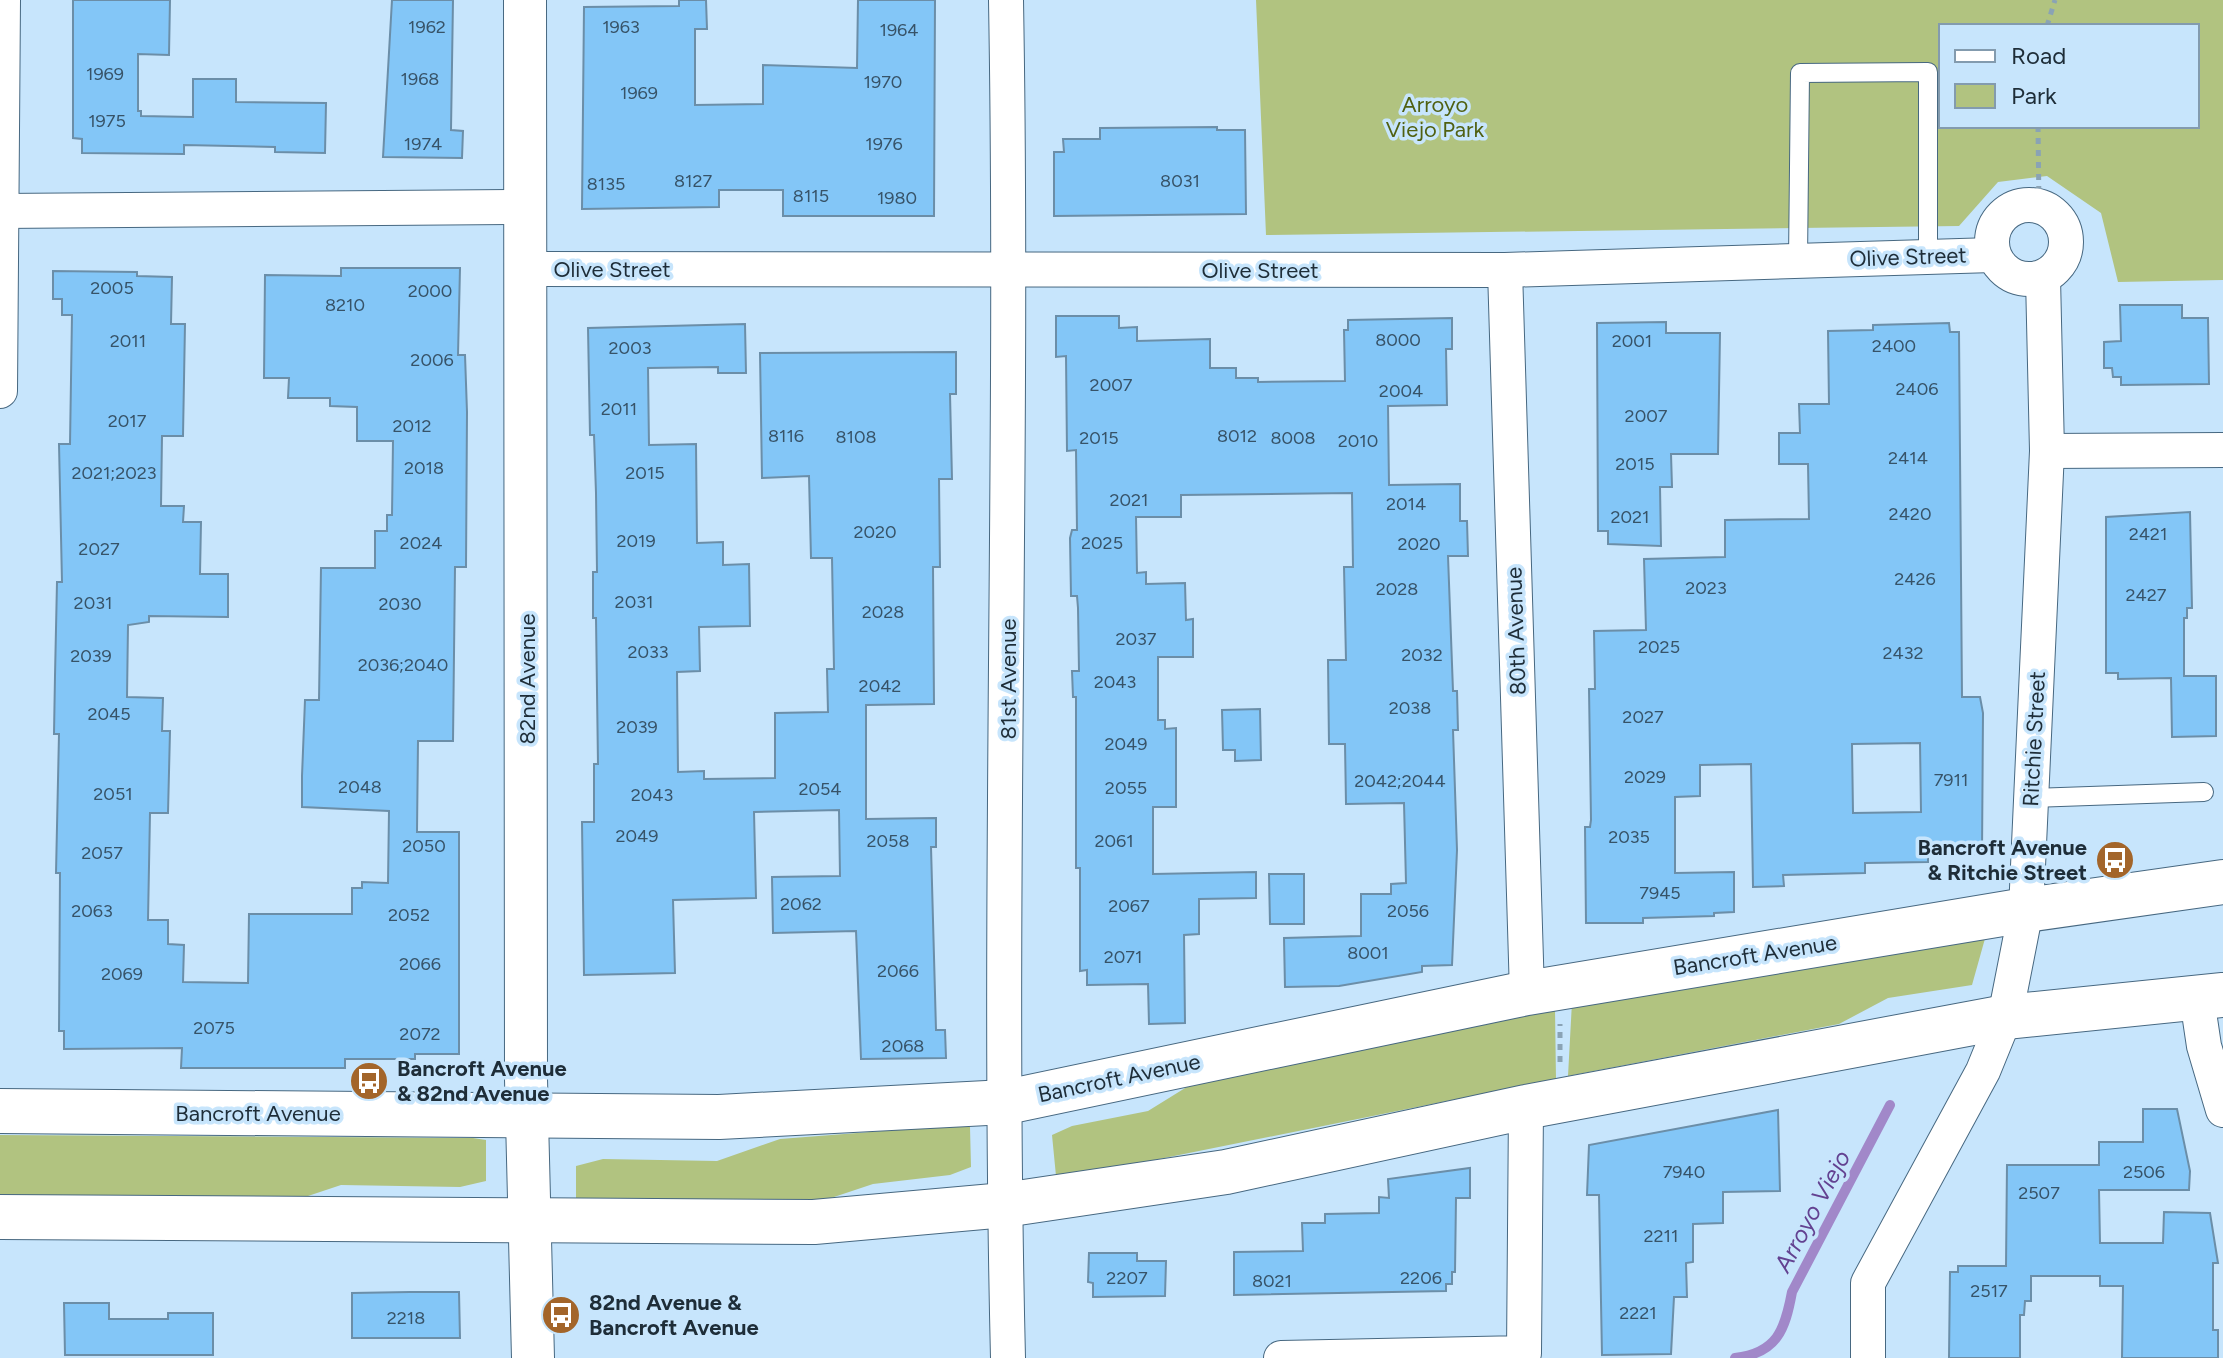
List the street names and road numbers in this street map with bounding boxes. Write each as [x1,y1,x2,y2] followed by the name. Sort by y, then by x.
[1849,241,1967,273] street label: Olive Street
[553,256,671,283] street label: Olive Street
[1201,257,1319,284] street label: Olive Street
[1500,567,1532,695] street label: 80th Avenue
[514,614,541,744] street label: 82nd Avenue
[995,619,1022,740] street label: 81st Avenue
[2017,671,2051,807] street label: Ritchie Street
[1671,929,1839,981] street label: Bancroft Avenue
[1035,1048,1203,1108] street label: Bancroft Avenue
[175,1100,341,1127] street label: Bancroft Avenue

